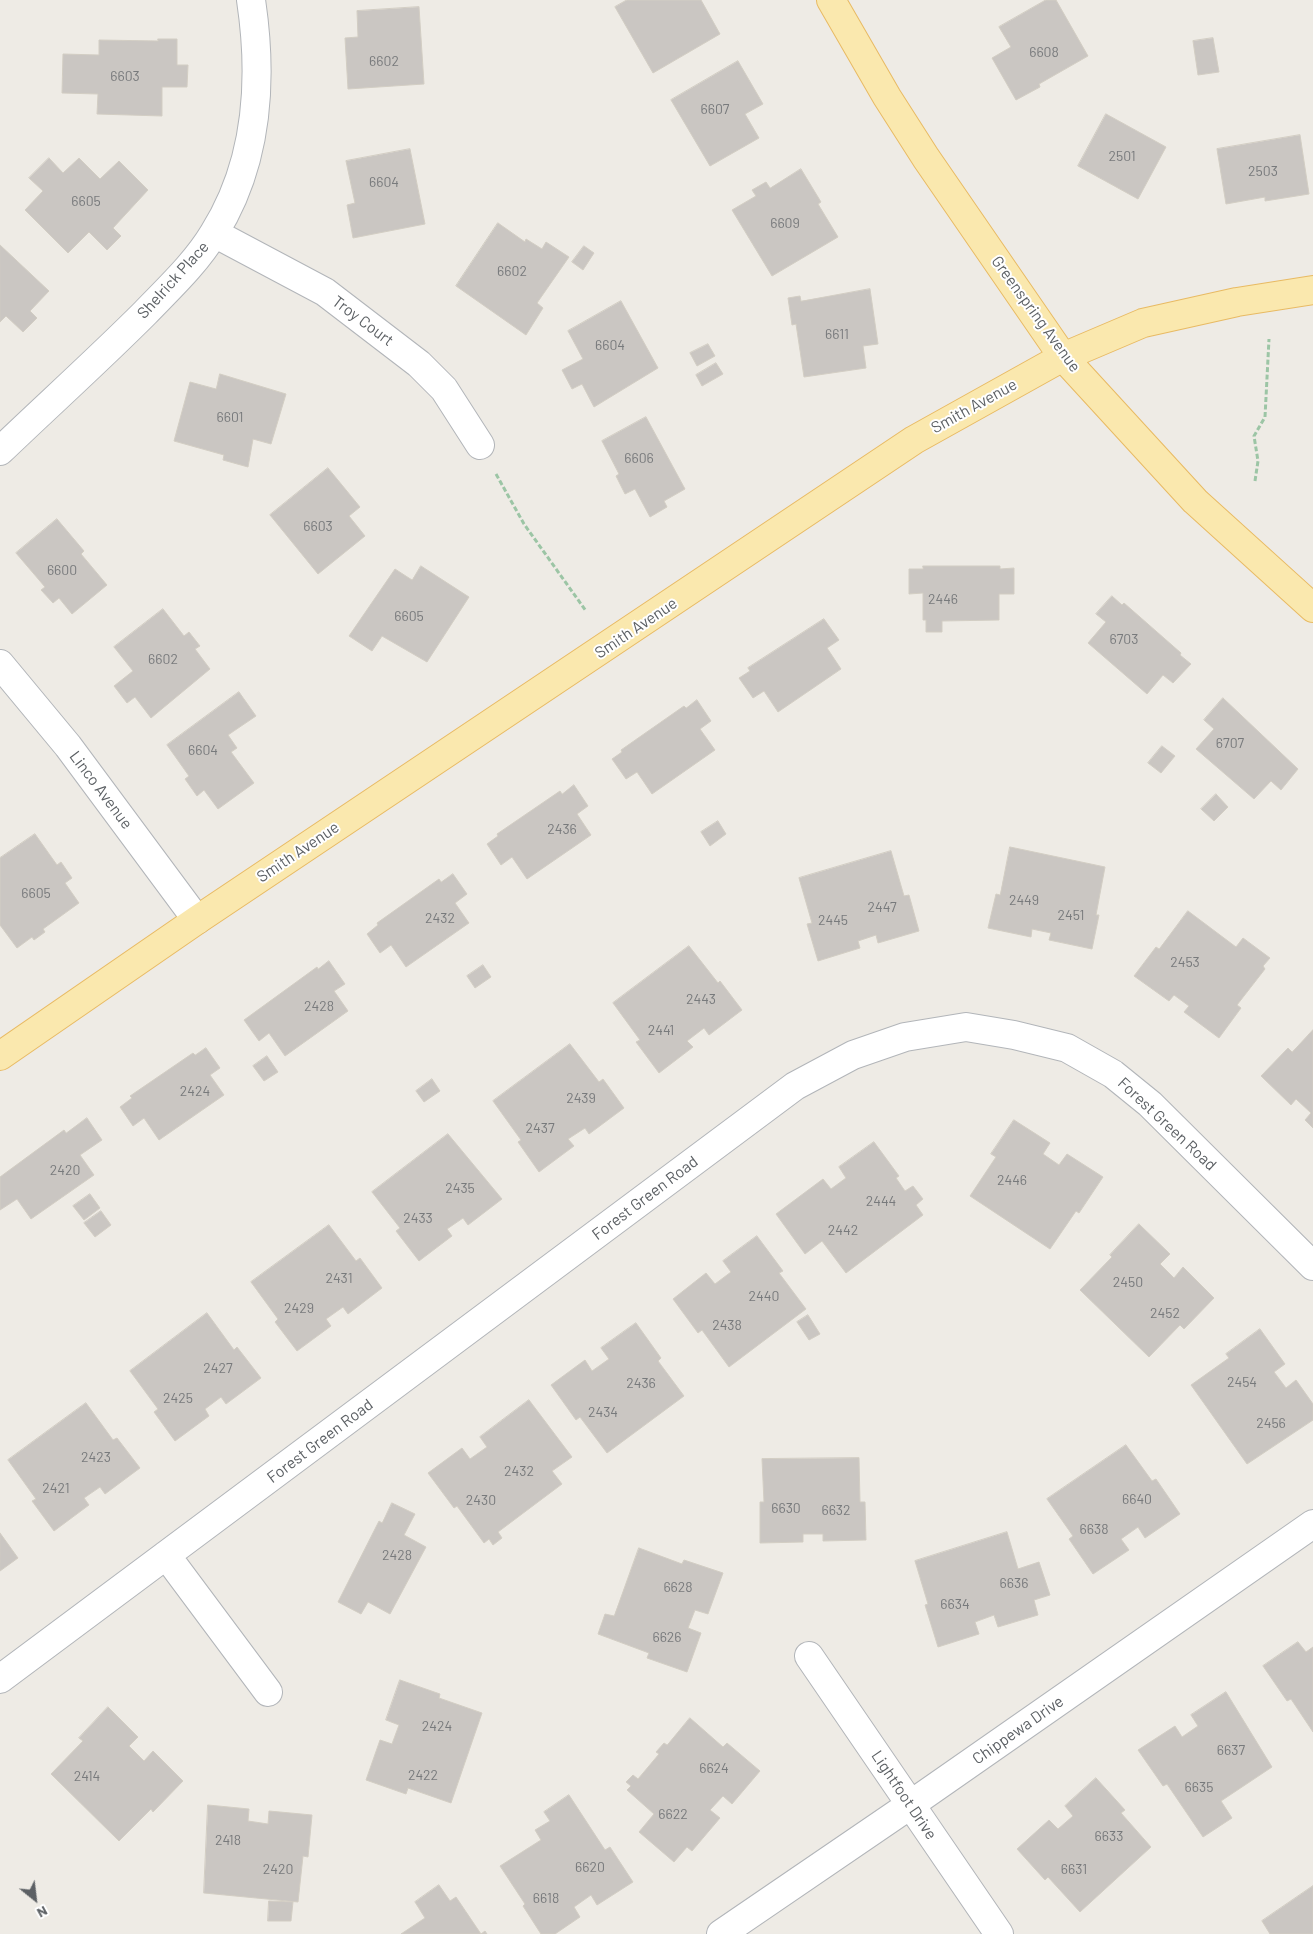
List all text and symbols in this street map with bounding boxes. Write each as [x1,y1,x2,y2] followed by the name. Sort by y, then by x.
[1029,44,1059,60] house number: 6608
[369,53,399,69] house number: 6602
[110,68,140,84] house number: 6603
[701,101,729,117] house number: 6607
[1108,148,1136,164] house number: 2501
[1248,163,1278,179] house number: 2503
[369,174,399,190] house number: 6604
[71,193,101,209] house number: 6605
[770,215,800,231] house number: 6609
[133,237,213,323] street label: Shelrick Place
[987,252,1085,376] street label: Greenspring Avenue
[497,263,527,279] house number: 6602
[329,292,397,350] street label: Troy Court
[825,326,849,342] house number: 6611
[595,337,625,353] house number: 6604
[928,375,1020,437] street label: Smith Avenue
[217,409,243,425] house number: 6601
[624,450,654,466] house number: 6606
[303,518,333,534] house number: 6603
[47,562,77,578] house number: 6600
[928,591,958,607] house number: 2446
[591,593,681,663] street label: Smith Avenue
[394,608,424,624] house number: 6605
[1110,631,1138,647] house number: 6703
[148,651,178,667] house number: 6602
[1216,735,1244,751] house number: 6707
[188,742,218,758] house number: 6604
[65,747,137,833] street label: Linco Avenue
[253,817,343,887] street label: Smith Avenue
[547,821,577,837] house number: 2436
[21,885,51,901] house number: 6605
[1009,892,1039,908] house number: 2449
[867,899,897,915] house number: 2447
[1058,907,1084,923] house number: 2451
[425,910,455,926] house number: 2432
[818,912,848,928] house number: 2445
[1170,954,1200,970] house number: 2453
[686,991,716,1007] house number: 2443
[304,998,334,1014] house number: 2428
[648,1022,674,1038] house number: 2441
[1114,1073,1220,1175] street label: Forest Green Road
[180,1083,210,1099] house number: 2424
[566,1090,596,1106] house number: 2439
[525,1120,555,1136] house number: 2437
[588,1152,702,1244] street label: Forest Green Road
[50,1162,80,1178] house number: 2420
[997,1172,1027,1188] house number: 2446
[445,1180,475,1196] house number: 2435
[866,1193,896,1209] house number: 2444
[403,1210,433,1226] house number: 2433
[828,1222,858,1238] house number: 2442
[325,1270,353,1286] house number: 2431
[1113,1274,1143,1290] house number: 2450
[749,1288,779,1304] house number: 2440
[284,1300,314,1316] house number: 2429
[1150,1305,1180,1321] house number: 2452
[712,1317,742,1333] house number: 2438
[203,1360,233,1376] house number: 2427
[1227,1374,1257,1390] house number: 2454
[626,1375,656,1391] house number: 2436
[163,1390,193,1406] house number: 2425
[263,1395,377,1487] street label: Forest Green Road
[588,1404,618,1420] house number: 2434
[1256,1415,1286,1431] house number: 2456
[81,1449,111,1465] house number: 2423
[504,1463,534,1479] house number: 2432
[42,1480,70,1496] house number: 2421
[1122,1491,1152,1507] house number: 6640
[466,1492,496,1508] house number: 2430
[771,1500,801,1516] house number: 6630
[821,1502,851,1518] house number: 6632
[1080,1521,1108,1537] house number: 6638
[382,1547,412,1563] house number: 2428
[1000,1575,1028,1591] house number: 6636
[663,1579,693,1595] house number: 6628
[940,1596,970,1612] house number: 6634
[652,1629,682,1645] house number: 6626
[969,1692,1067,1768] street label: Chippewa Drive
[422,1718,452,1734] house number: 2424
[1217,1742,1245,1758] house number: 6637
[867,1747,941,1843] street label: Lightfoot Drive
[699,1760,729,1776] house number: 6624
[408,1767,438,1783] house number: 2422
[74,1768,100,1784] house number: 2414
[1185,1779,1213,1795] house number: 6635
[658,1806,688,1822] house number: 6622
[1095,1828,1123,1844] house number: 6633
[215,1832,241,1848] house number: 2418
[575,1859,605,1875] house number: 6620
[263,1861,293,1877] house number: 2420
[1061,1861,1087,1877] house number: 6631
[10,1874,60,1924] north arrow
[533,1890,559,1906] house number: 6618
[34,1903,51,1922] text: N

